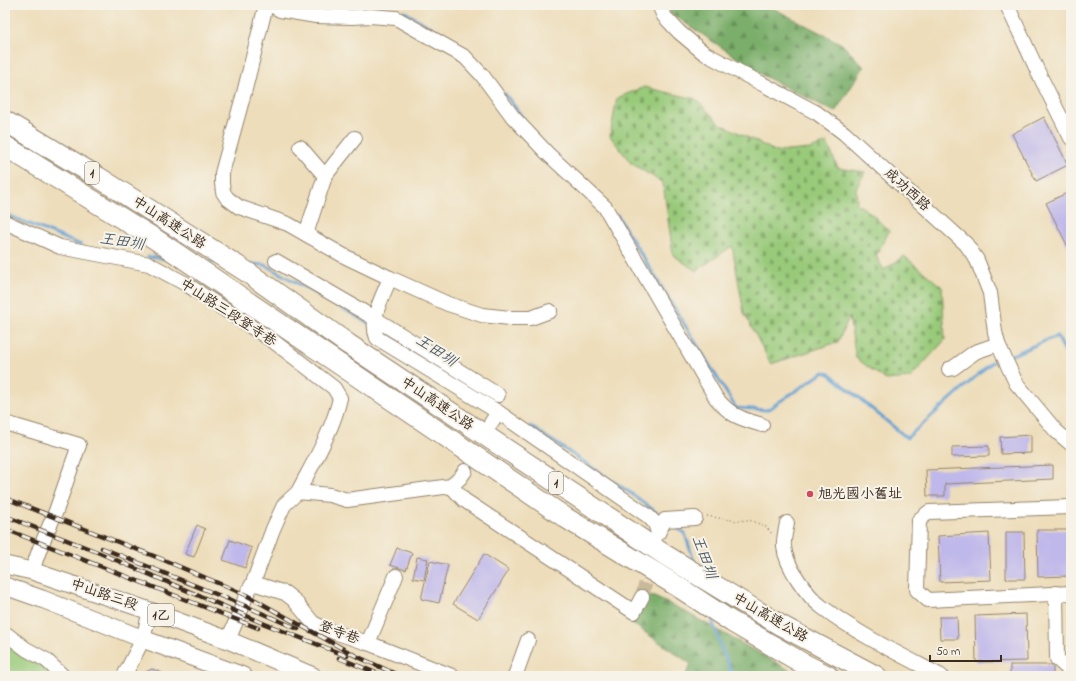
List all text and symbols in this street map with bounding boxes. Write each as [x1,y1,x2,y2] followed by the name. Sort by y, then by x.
[85,162,99,184] road number: 1
[879,163,935,217] street label: 成功西路
[128,191,210,255] street label: 中山高速公路
[98,228,148,257] water label: 王田圳
[175,274,282,353] street label: 中山路三段登寺巷
[411,330,463,374] water label: 王田圳
[396,372,478,436] street label: 中山高速公路
[549,472,563,494] road number: 1
[818,484,902,505] place label: 旭光國小舊址
[805,489,815,499] marker: 旭光國小舊址
[686,532,723,584] water label: 王田圳
[67,574,141,616] street label: 中山路三段
[728,588,812,648] street label: 中山高速公路
[148,604,174,626] road number: 1乙
[316,616,363,650] street label: 登寺巷
[930,637,1001,663] scale bar
[936,643,960,661] text: 50 m

